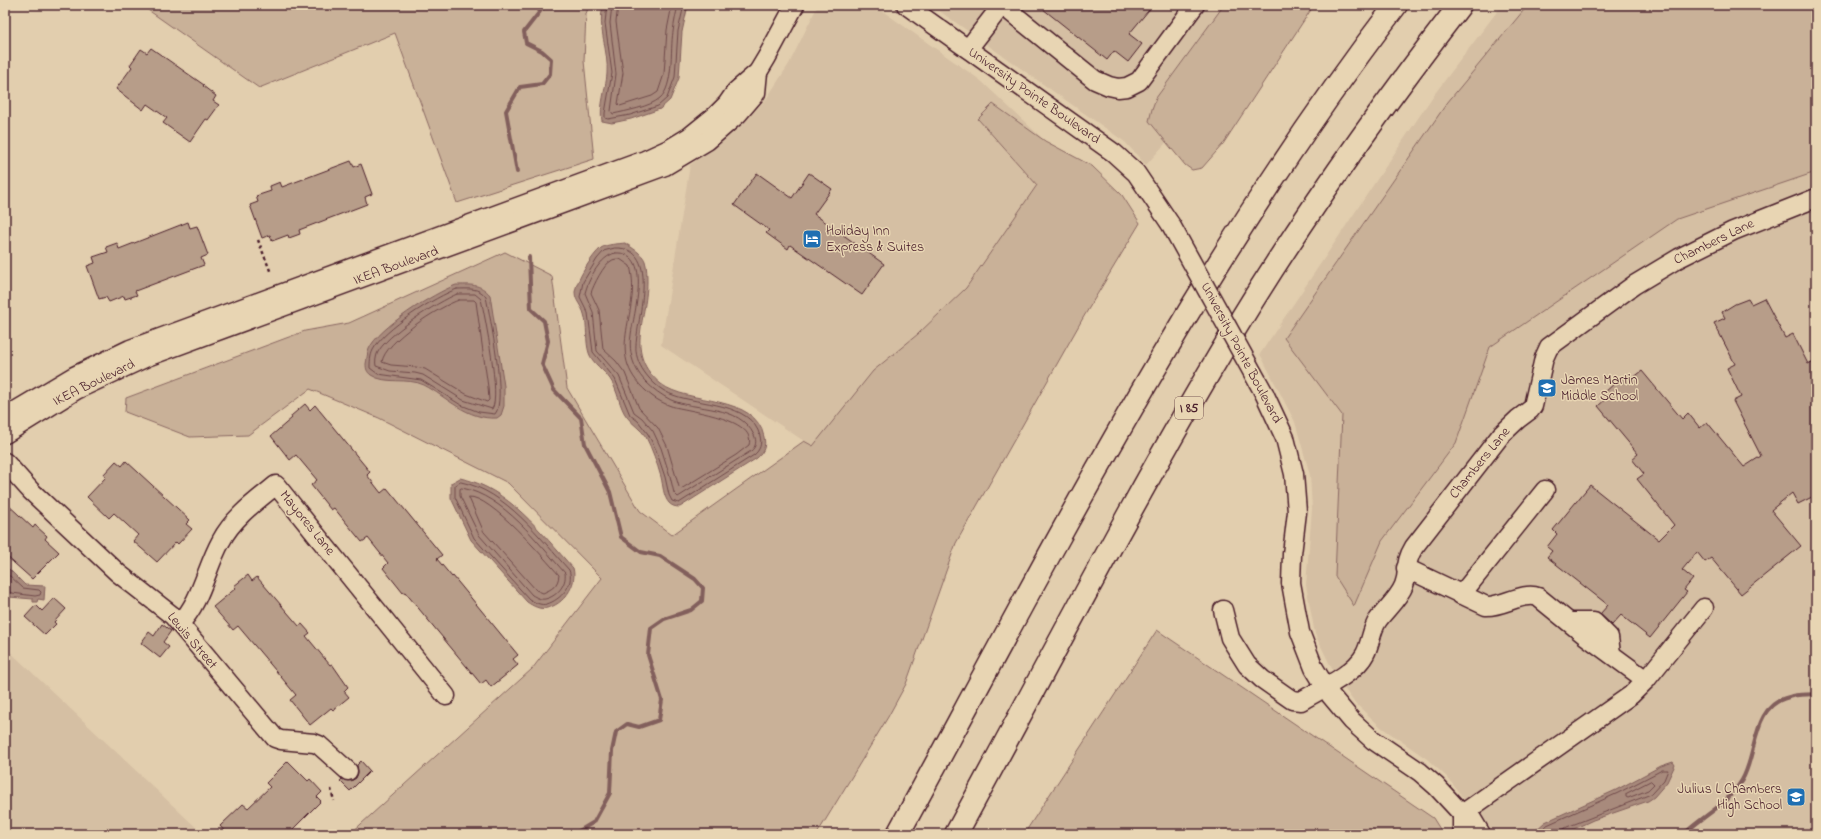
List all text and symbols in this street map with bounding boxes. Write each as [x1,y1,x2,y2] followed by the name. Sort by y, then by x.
[963,42,1105,151] street label: University Pointe Boulevard
[1670,213,1758,271] street label: Chambers Lane
[826,221,924,258] place label: Holiday Inn Express & Suites
[801,228,823,250] hotel icon: Holiday Inn Express & Suites
[351,241,442,291] street label: IKEA Boulevard
[1194,279,1287,428] street label: University Pointe Boulevard
[49,354,139,412] street label: IKEA Boulevard
[1561,370,1638,407] place label: James Martin Middle School
[1536,377,1558,399] school or university icon: James Martin Middle School
[1175,397,1203,419] road number: I 85
[1444,422,1516,504] street label: Chambers Lane
[273,486,340,561] street label: Mayores Lane
[162,608,222,674] street label: Lewis Street
[1677,779,1782,817] place label: Julius L Chambers High School
[1785,786,1807,808] school or university icon: Julius L Chambers High School

